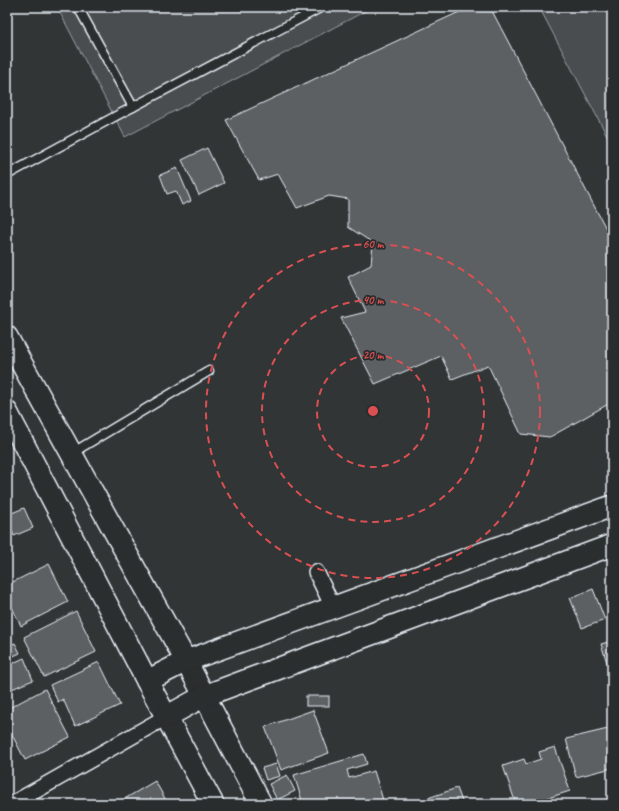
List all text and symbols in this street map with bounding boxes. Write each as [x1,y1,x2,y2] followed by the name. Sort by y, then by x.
[363,236,385,252] text: 60 m
[363,292,384,308] text: 40 m
[363,347,384,363] text: 20 m
[366,404,380,418] centre of rings

